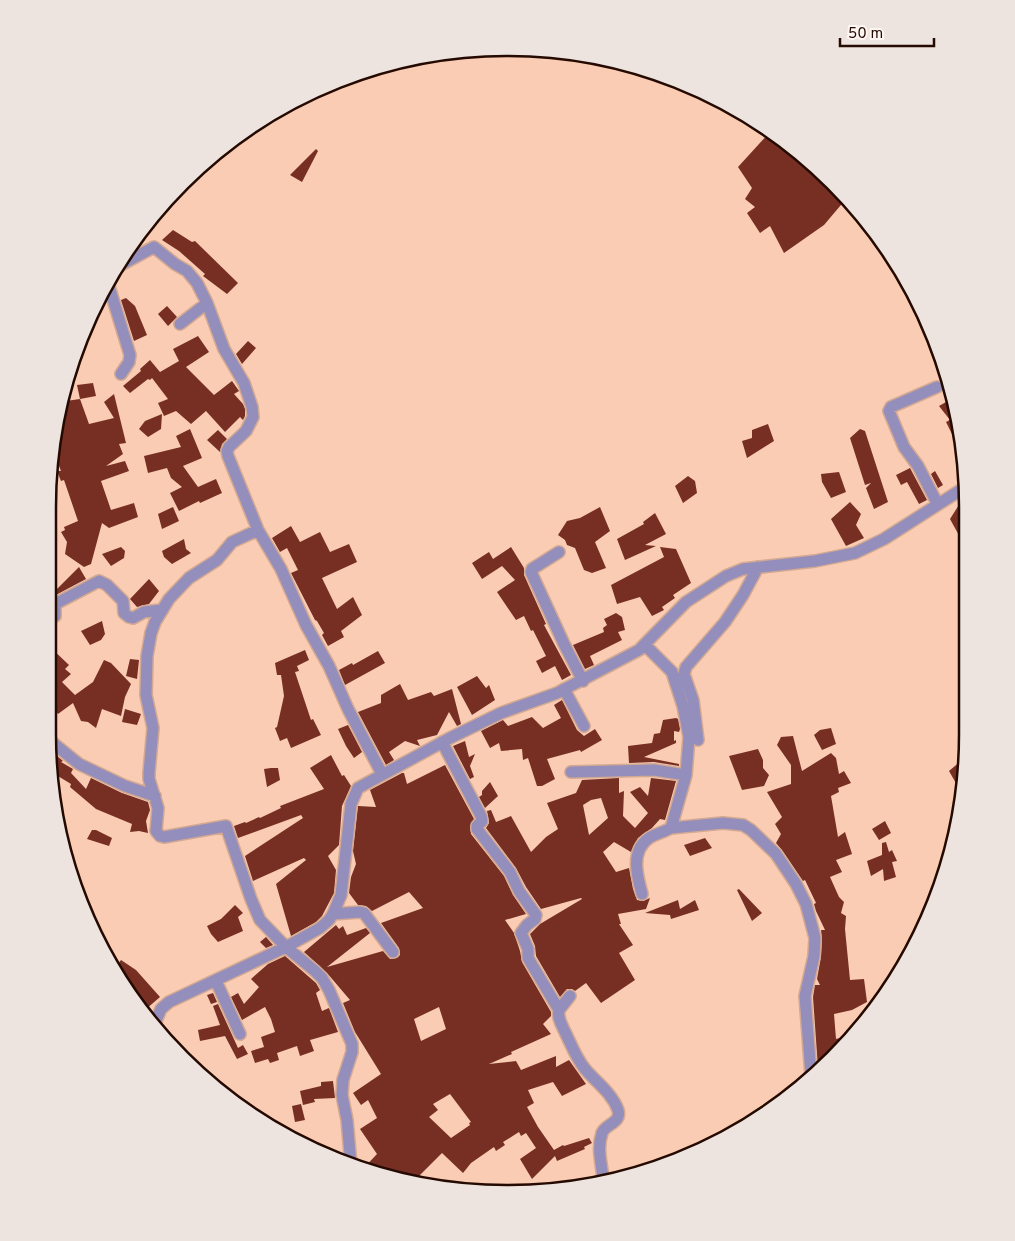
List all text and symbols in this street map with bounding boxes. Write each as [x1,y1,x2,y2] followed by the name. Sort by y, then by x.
[840,15,934,47] scale bar
[848,25,883,44] text: 50 m

